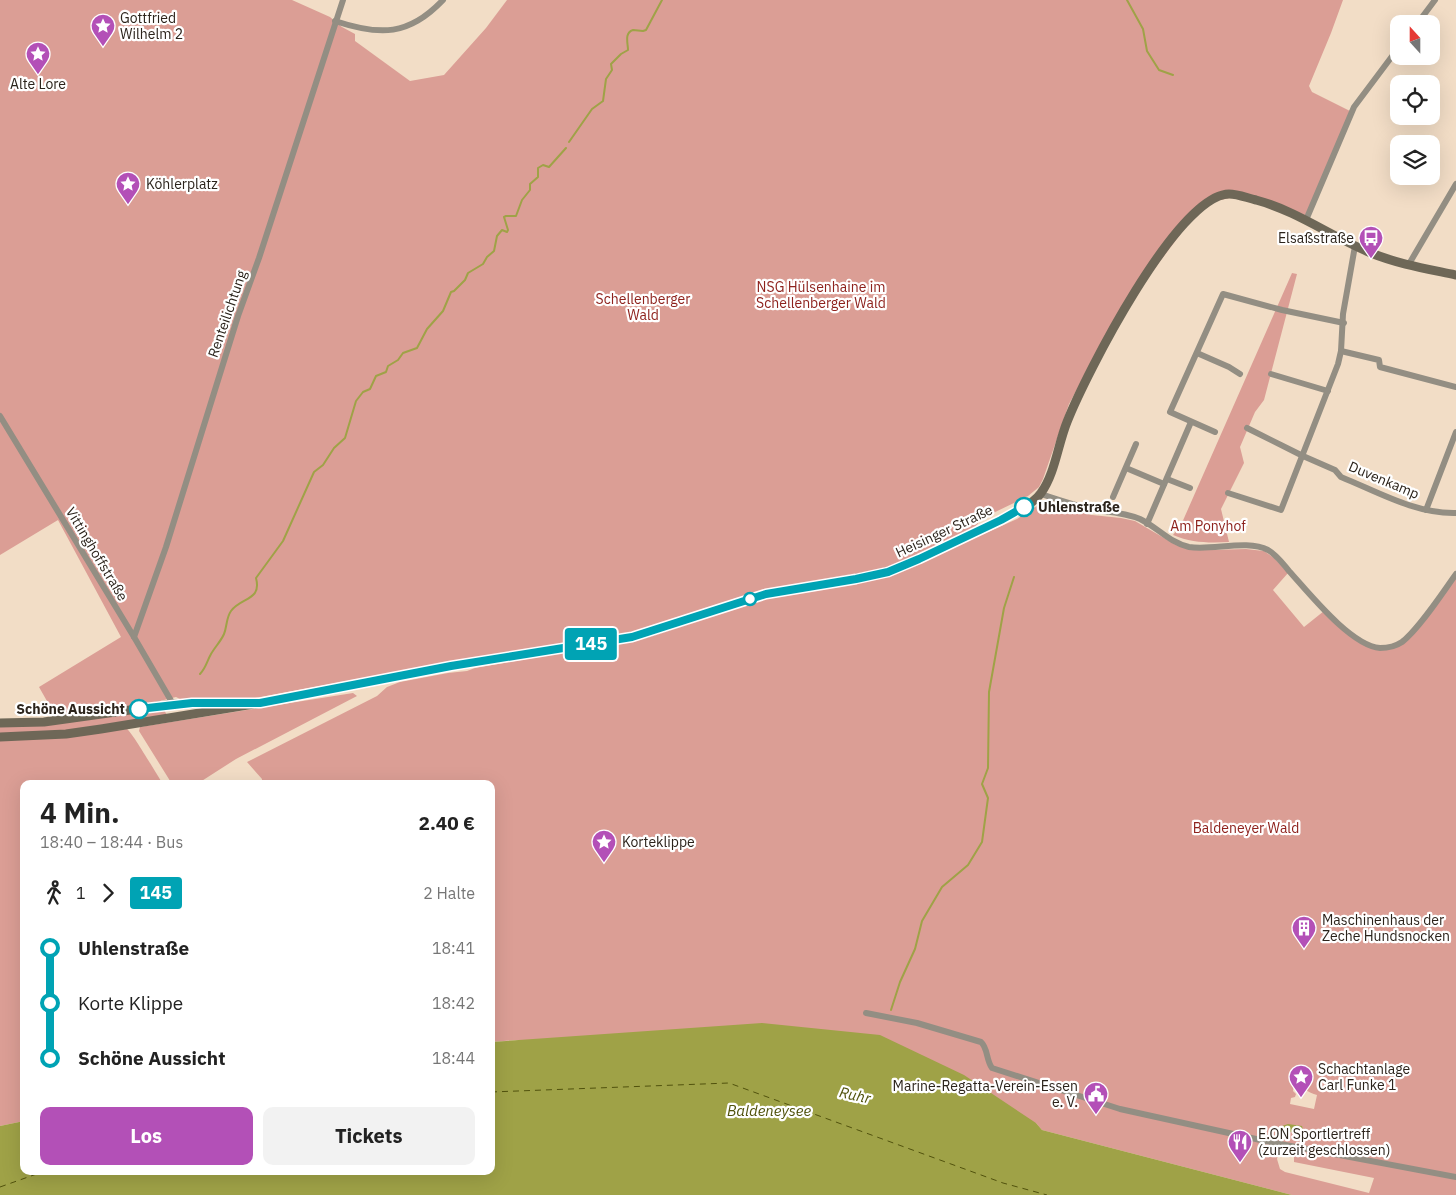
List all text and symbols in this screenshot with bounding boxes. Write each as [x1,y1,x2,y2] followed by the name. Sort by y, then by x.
[120,9,183,43] place label: Gottfried Wilhelm 2
[90,13,116,47] place icon: Gottfried Wilhelm 2
[1390,15,1440,65] north arrow
[1390,15,1440,185] map controls
[25,41,51,75] place icon: Alte Lore
[10,75,66,93] place label: Alte Lore
[1390,75,1440,125] button: locate
[1390,135,1440,185] button: layers
[115,171,141,205] place icon: Köhlerplatz
[146,175,218,193] place label: Köhlerplatz
[1358,225,1384,259] bus stop icon: Elsaßstraße
[1278,229,1354,247] place label: Elsaßstraße
[204,268,251,360] street label: Renteilichtung
[756,278,886,312] park label: NSG Hülsenhaine im Schellenberger Wald
[596,290,690,324] park label: Schellenberger Wald
[1346,457,1422,503] street label: Duvenkamp
[1014,497,1034,517] marker: Uhlenstraße
[1038,498,1120,516] place label: Uhlenstraße
[893,501,996,561] street label: Heisinger Straße
[62,504,132,604] street label: Vittinghoffstraße
[1170,517,1246,535] park label: Am Ponyhof
[743,592,757,606] unlabelled marker
[562,628,620,660] line badge: 145
[575,632,607,655] text: 145
[129,699,149,719] marker: Schöne Aussicht
[16,700,125,718] place label: Schöne Aussicht
[40,794,120,831] text: 4 Min.
[419,811,475,835] text: 2.40 €
[1193,819,1299,837] park label: Baldeneyer Wald
[591,829,617,863] place icon: Korteklippe
[40,832,183,852] text: 18:40 – 18:44 · Bus
[622,833,695,851] place label: Korteklippe
[40,879,68,907] icon: walk
[94,879,122,907] icon: forward
[140,881,172,904] text: 145
[76,883,86,903] text: 1
[423,883,475,903] text: 2 Halte
[1322,911,1450,945] place label: Maschinenhaus der Zeche Hundsnocken
[1291,915,1317,949] building icon: Maschinenhaus der Zeche Hundsnocken
[78,936,189,960] text: Uhlenstraße
[432,938,475,958] text: 18:41
[78,991,183,1015] text: Korte Klippe
[432,993,475,1013] text: 18:42
[78,1046,225,1070] text: Schöne Aussicht
[432,1048,475,1068] text: 18:44
[1318,1060,1411,1094] place label: Schachtanlage Carl Funke 1
[1288,1064,1314,1098] place icon: Schachtanlage Carl Funke 1
[893,1077,1078,1111] place label: Marine-Regatta-Verein-Essen e. V.
[1083,1081,1109,1115] public building icon: Marine-Regatta-Verein-Essen e. V.
[838,1082,873,1108] water label: Ruhr
[727,1101,811,1120] water label: Baldeneysee
[40,1107,253,1165] button: Los
[263,1107,475,1165] button: Tickets
[1258,1125,1390,1159] place label: E.ON Sportlertreff (zurzeit geschlossen)
[1227,1129,1253,1163] restaurant icon: E.ON Sportlertreff (zurzeit geschlossen)

